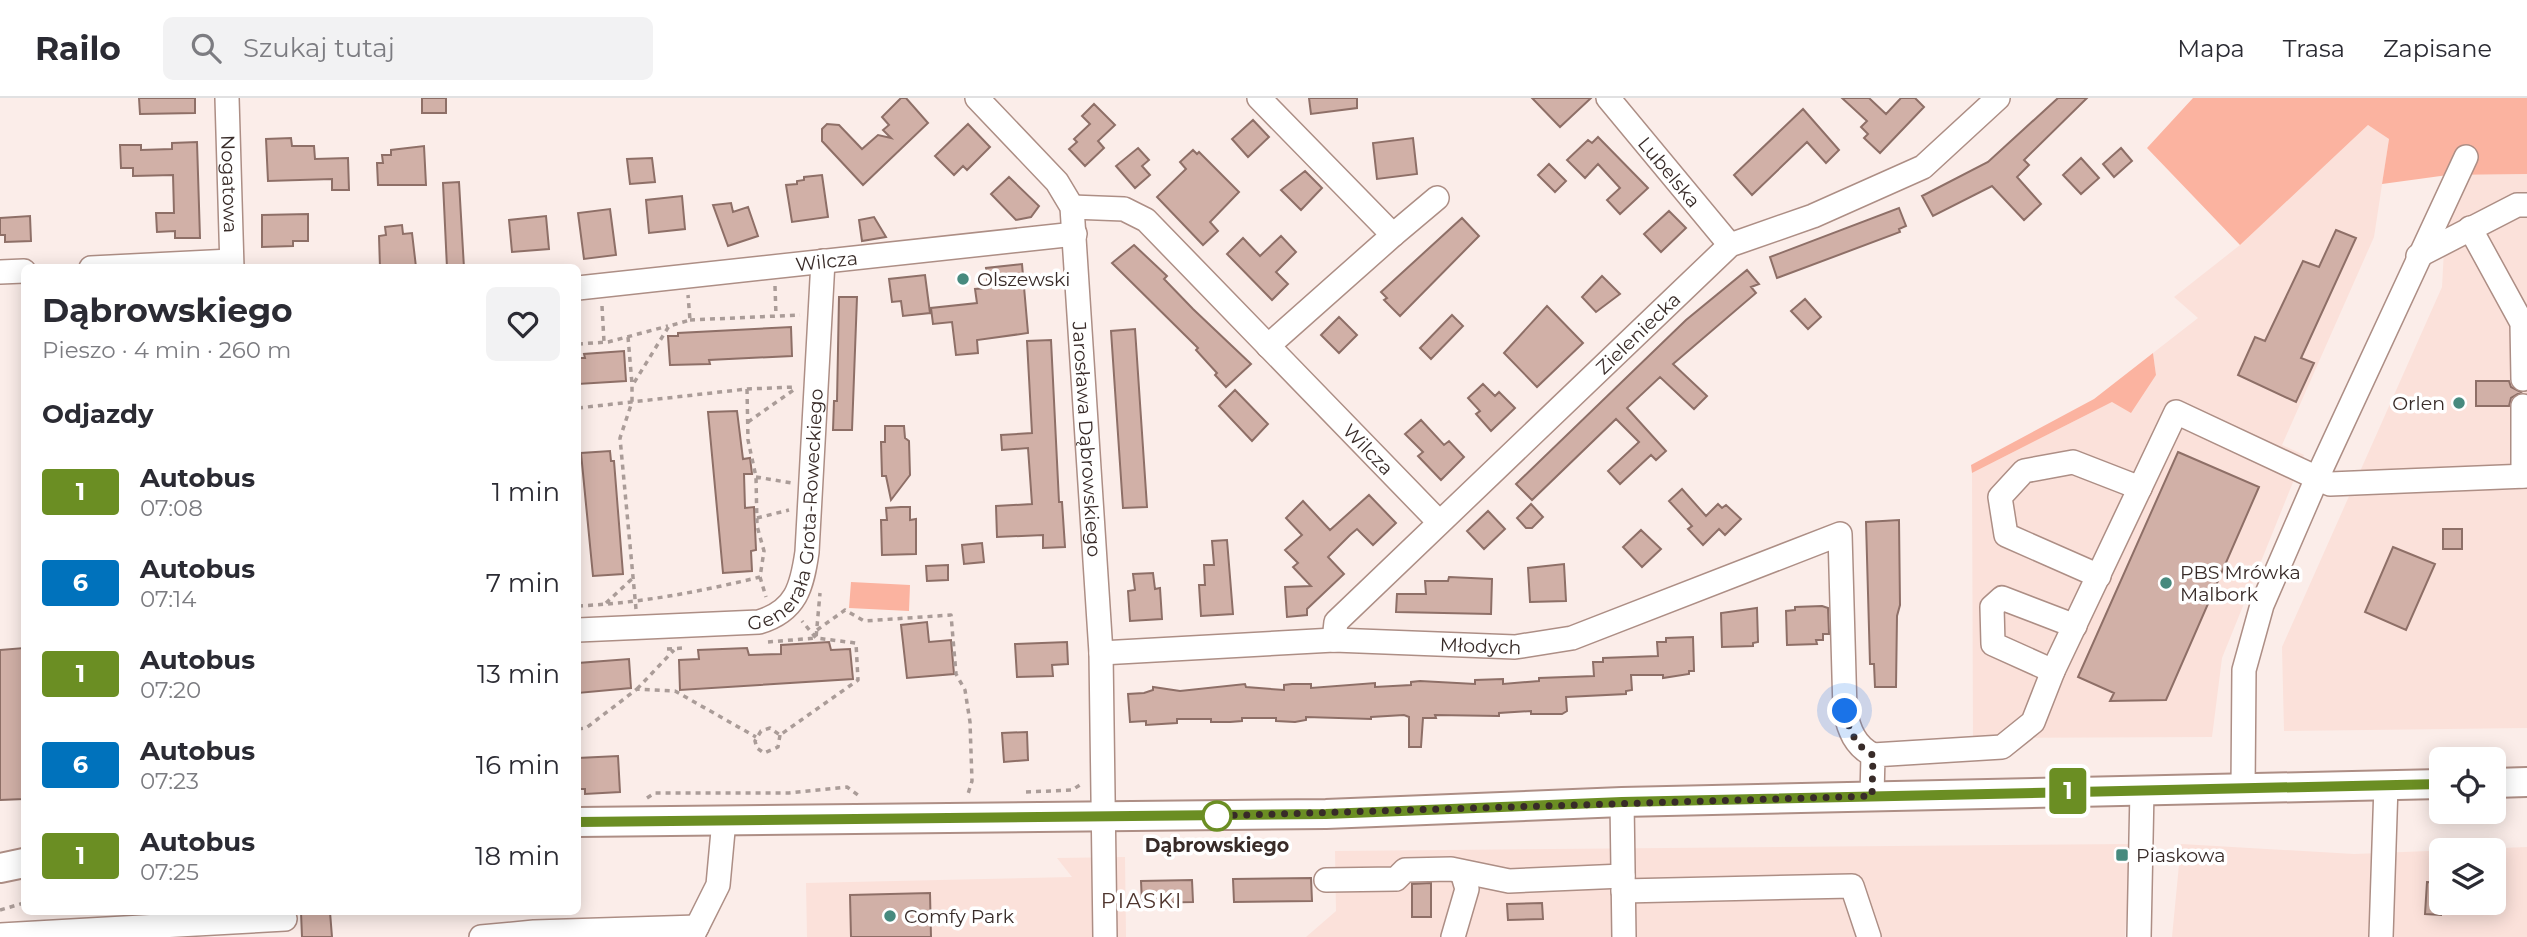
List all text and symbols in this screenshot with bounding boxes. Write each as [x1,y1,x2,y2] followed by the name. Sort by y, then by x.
[163,17,653,80] search box
[35,28,121,68] text: Railo
[187,29,225,67] icon: search
[243,32,395,64] text: Szukaj tutaj
[2177,34,2245,63] text: Mapa
[2283,34,2345,63] text: Trasa
[2383,34,2492,63] text: Zapisane
[1633,132,1705,212] street label: Lubelska
[217,135,242,233] street label: Nogatowa
[794,246,859,276] street label: Wilcza
[977,268,1070,291] place label: Olszewski
[955,271,971,287] marker: Olszewski
[486,287,560,361] button: heart
[1591,287,1685,379] street label: Zieleniecka
[42,290,293,330] text: Dąbrowskiego
[1068,320,1106,558] street label: Jarosława Dąbrowskiego
[42,336,292,364] text: Pieszo · 4 min · 260 m
[747,388,827,634] street label: Generała Grota-Roweckiego
[2392,392,2445,415] place label: Orlen
[2451,395,2467,411] marker: Orlen
[42,398,153,430] text: Odjazdy
[1338,419,1398,480] street label: Wilcza
[140,462,255,494] text: Autobus
[492,476,560,508] text: 1 min
[76,477,85,506] text: 1
[140,494,203,522] text: 07:08
[140,553,255,585] text: Autobus
[2180,561,2301,606] place label: PBS Mrówka Malbork
[486,567,560,599] text: 7 min
[73,568,88,597] text: 6
[2158,575,2174,591] marker: PBS Mrówka Malbork
[140,585,197,613] text: 07:14
[1439,633,1522,659] street label: Młodych
[140,644,255,676] text: Autobus
[477,658,560,690] text: 13 min
[76,659,85,688] text: 1
[140,676,201,704] text: 07:20
[1827,693,1862,728] your location
[140,735,255,767] text: Autobus
[2429,747,2506,915] map controls
[2429,747,2506,824] button: locate
[476,749,560,781] text: 16 min
[73,750,88,779] text: 6
[140,767,199,795] text: 07:23
[2045,768,2091,814] line badge: 1
[2063,776,2073,805] text: 1
[1202,801,1232,831] marker: Dąbrowskiego
[140,826,255,858] text: Autobus
[1145,834,1289,857] place label: Dąbrowskiego
[2429,838,2506,915] button: layers
[475,840,560,872] text: 18 min
[76,841,85,870] text: 1
[2136,844,2225,867] place label: Piaskowa
[2114,847,2130,863] marker: Piaskowa
[140,858,199,886] text: 07:25
[1101,888,1183,913] district label: PIASKI
[904,905,1015,928] place label: Comfy Park
[882,908,898,924] marker: Comfy Park

